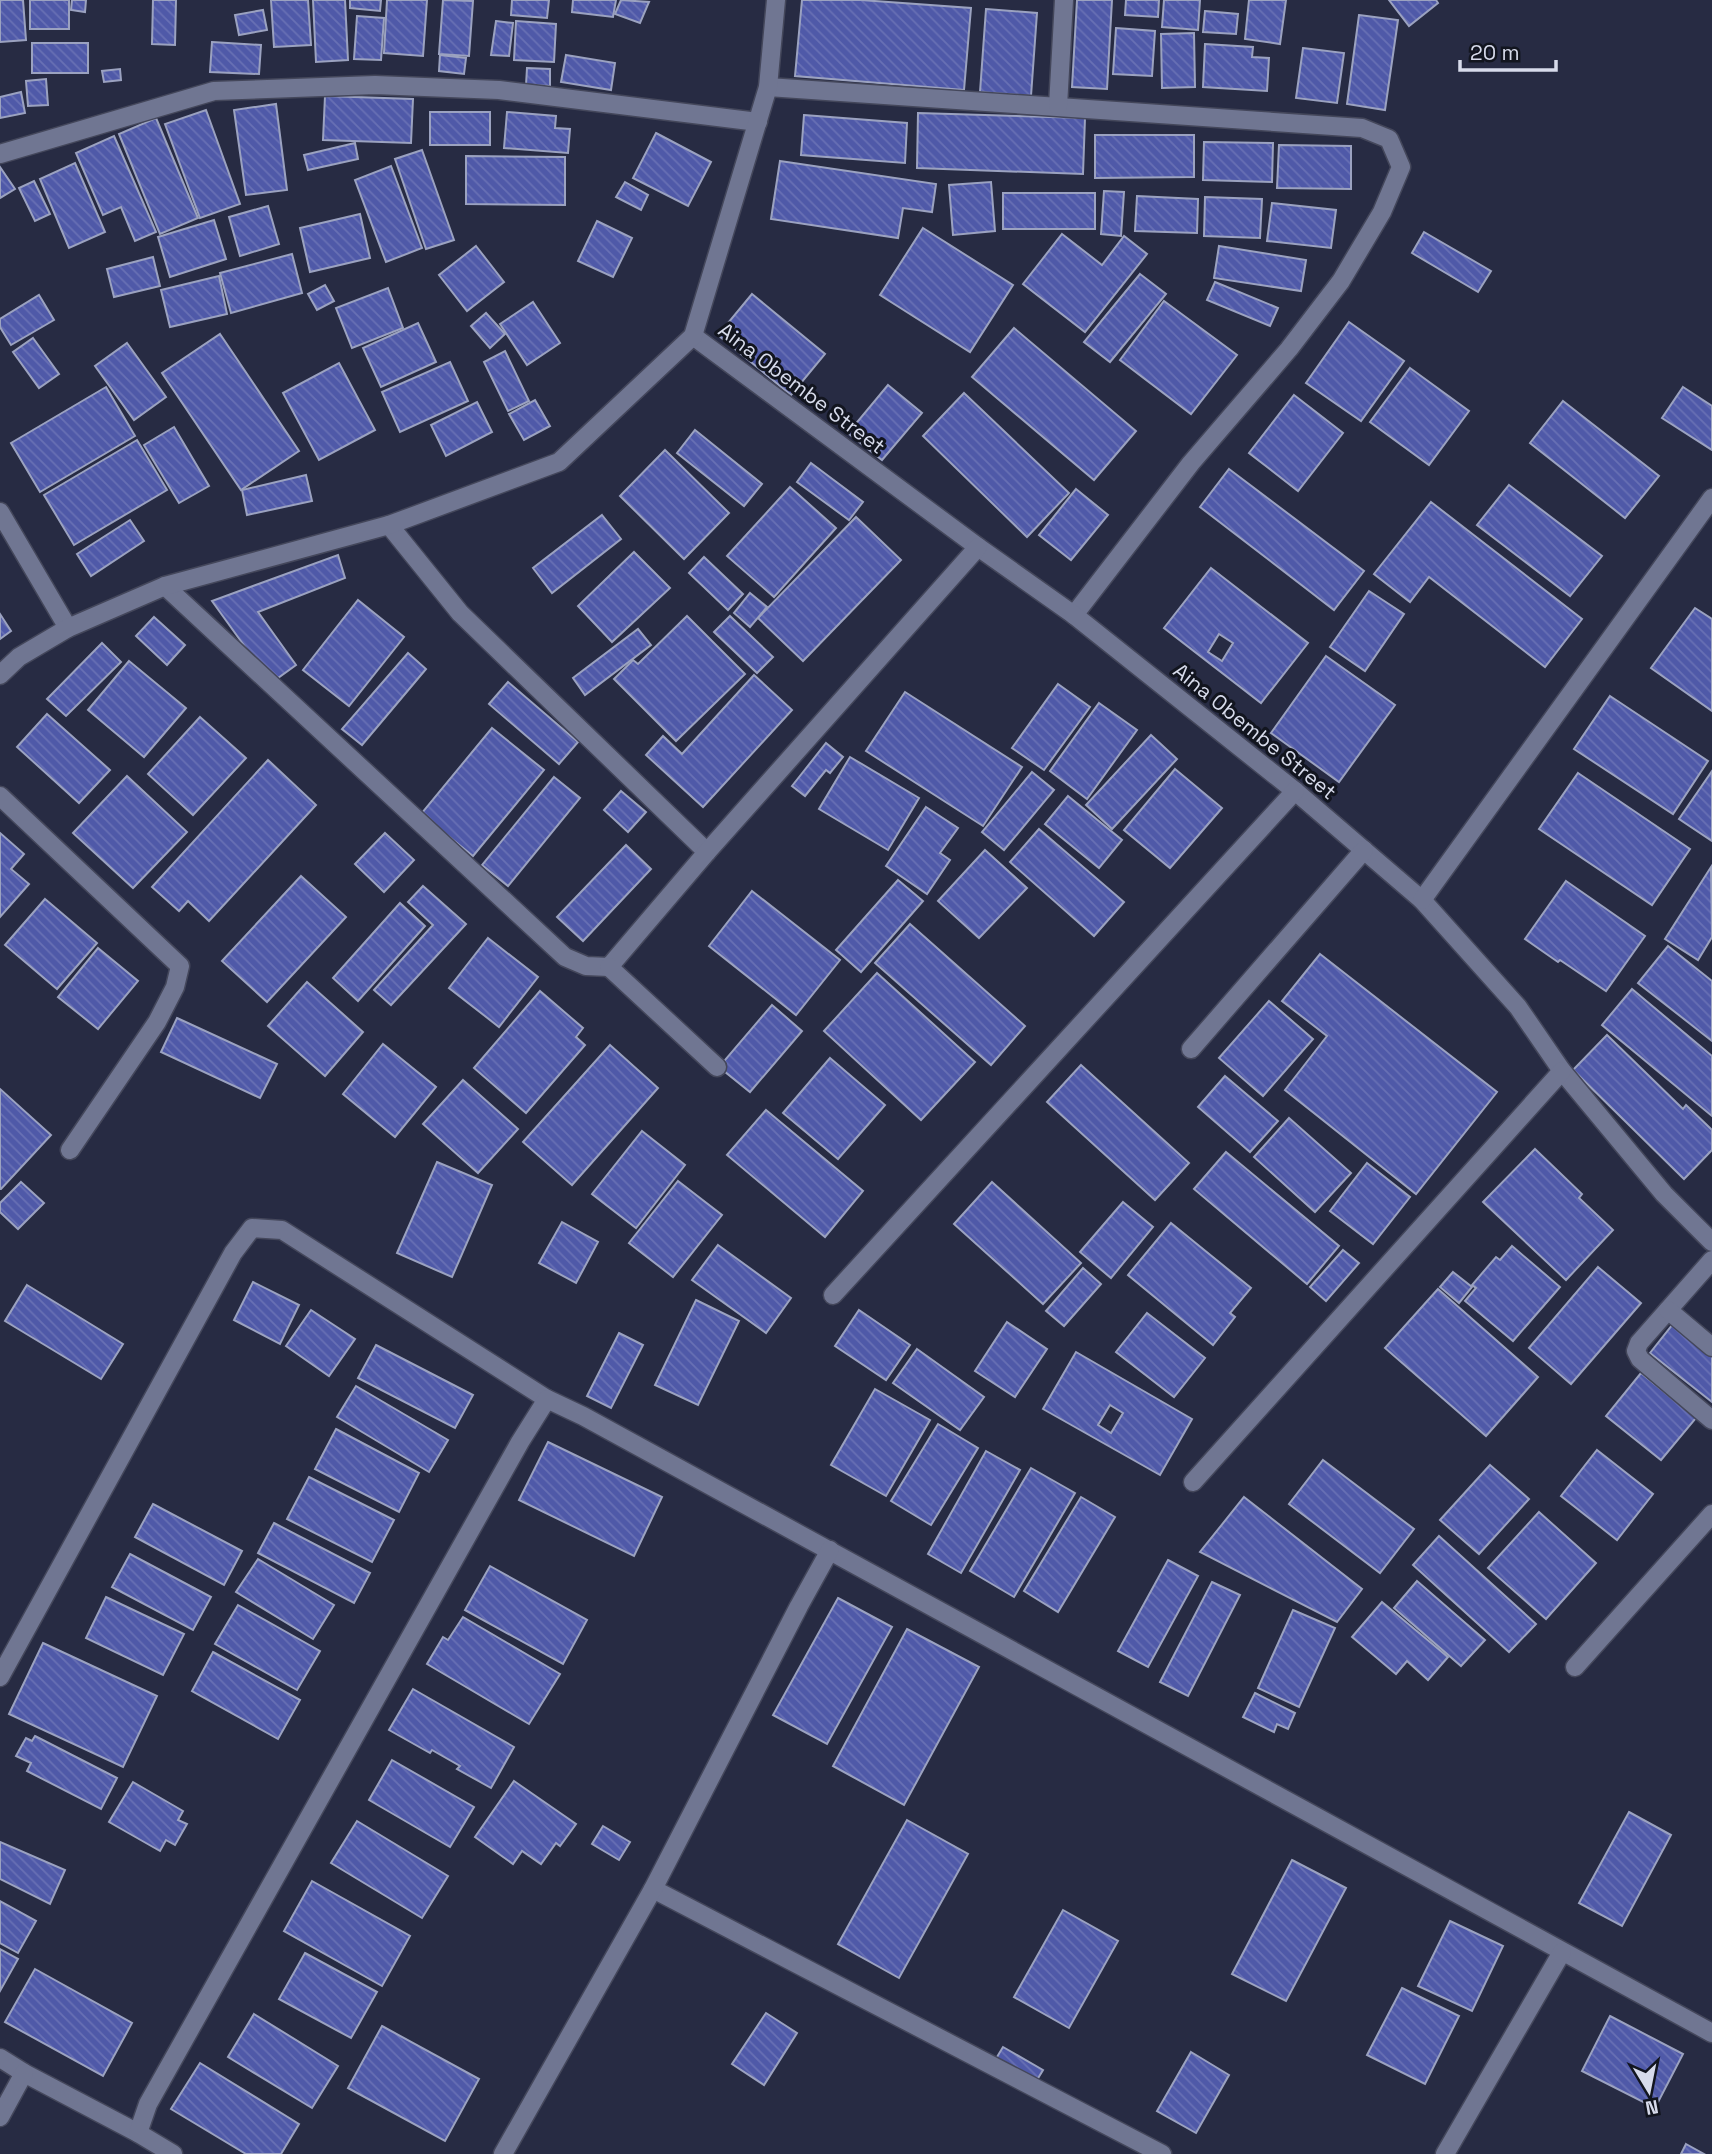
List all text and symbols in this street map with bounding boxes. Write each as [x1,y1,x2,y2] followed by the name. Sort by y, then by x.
[1460,28,1556,72] scale bar
[1470,39,1520,66] text: 20 m
[713,316,891,460] street label: Aina Obembe Street
[1168,657,1342,805] street label: Aina Obembe Street
[1614,2056,1684,2126] north arrow
[1643,2094,1660,2121] text: N

